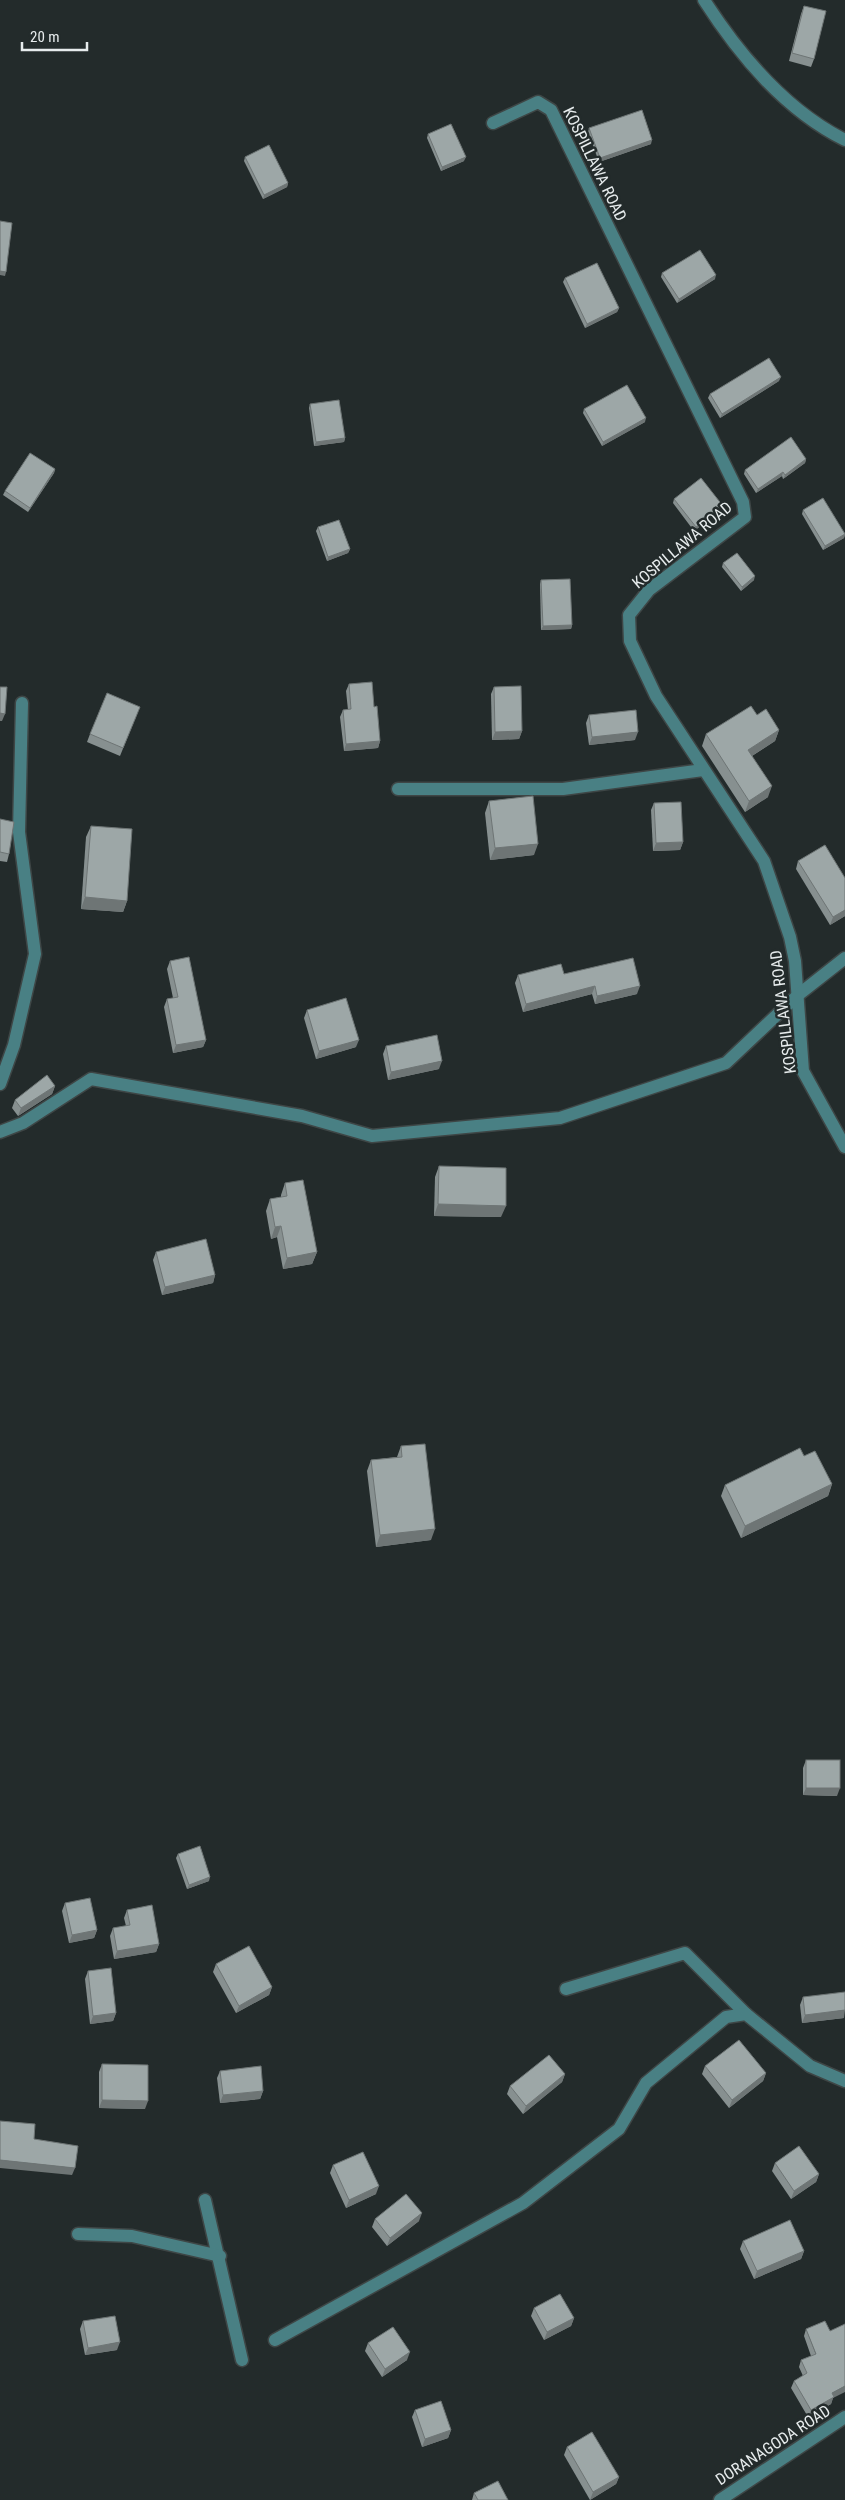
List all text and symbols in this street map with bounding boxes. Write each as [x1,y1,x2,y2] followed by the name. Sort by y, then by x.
[22,20,88,52] scale bar
[30,28,60,46] text: 20 m
[559,104,631,224] street label: KOSPILLAWA ROAD
[628,498,736,592] street label: KOSPILLAWA ROAD
[766,949,800,1075] street label: KOSPILLAWA ROAD
[712,2401,834,2489] street label: DORANAGODA ROAD

